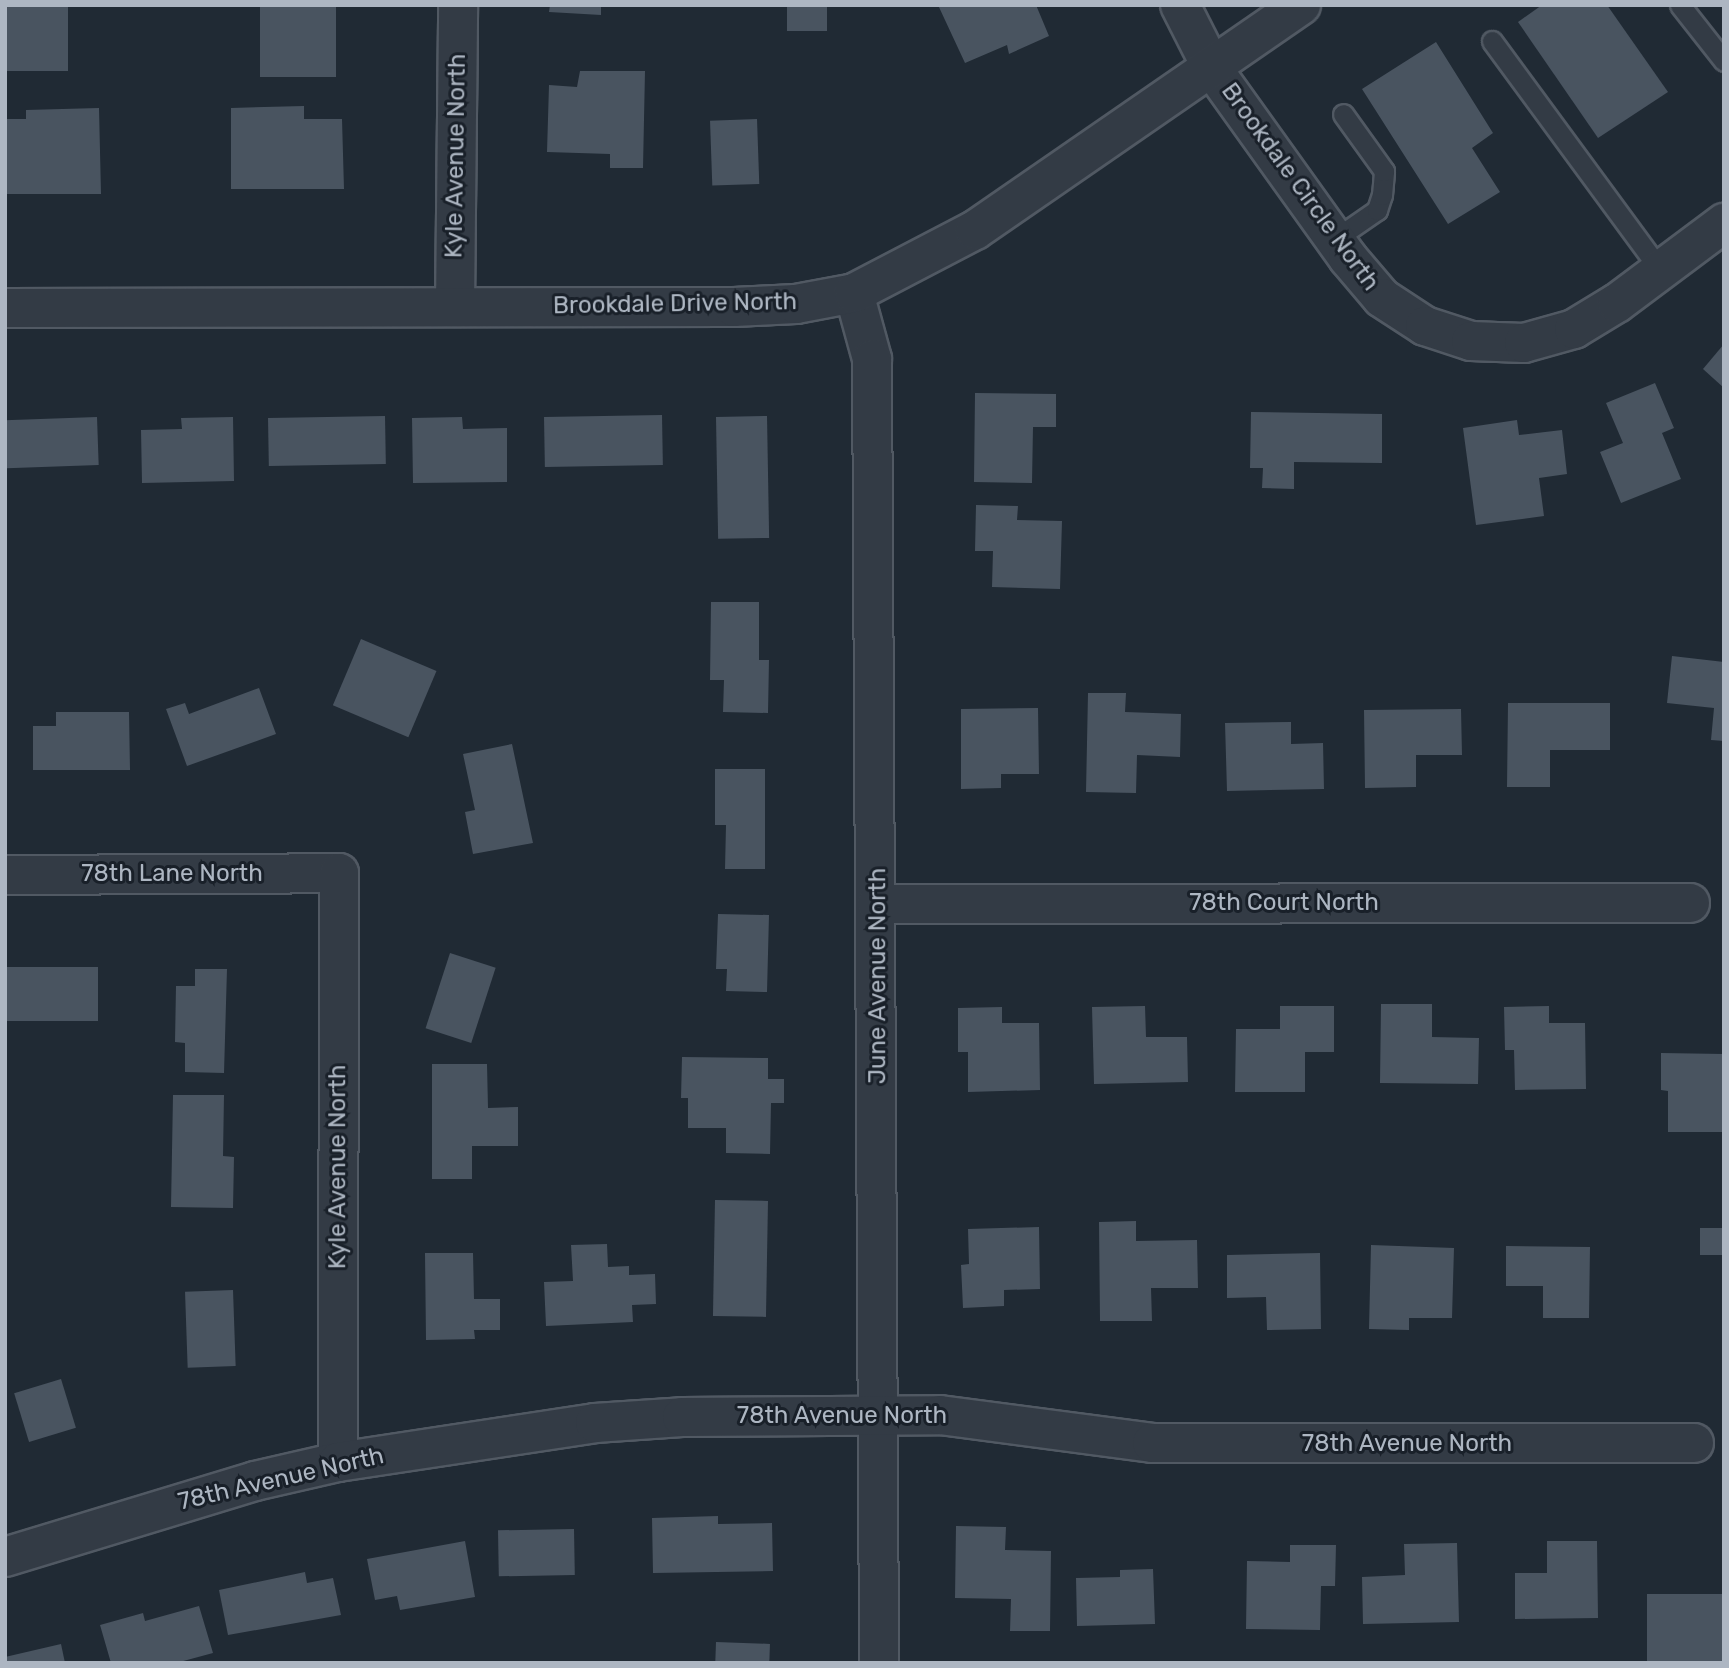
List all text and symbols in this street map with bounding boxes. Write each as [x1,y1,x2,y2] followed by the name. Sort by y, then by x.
[440,53,472,259] street label: Kyle Avenue North
[1215,78,1385,296] street label: Brookdale Circle North
[553,287,797,321] street label: Brookdale Drive North
[81,860,263,888] street label: 78th Lane North
[864,868,892,1084] street label: June Avenue North
[1189,889,1379,917] street label: 78th Court North
[324,1064,352,1270] street label: Kyle Avenue North
[737,1402,947,1430] street label: 78th Avenue North
[1302,1430,1512,1458] street label: 78th Avenue North
[175,1441,387,1517] street label: 78th Avenue North

